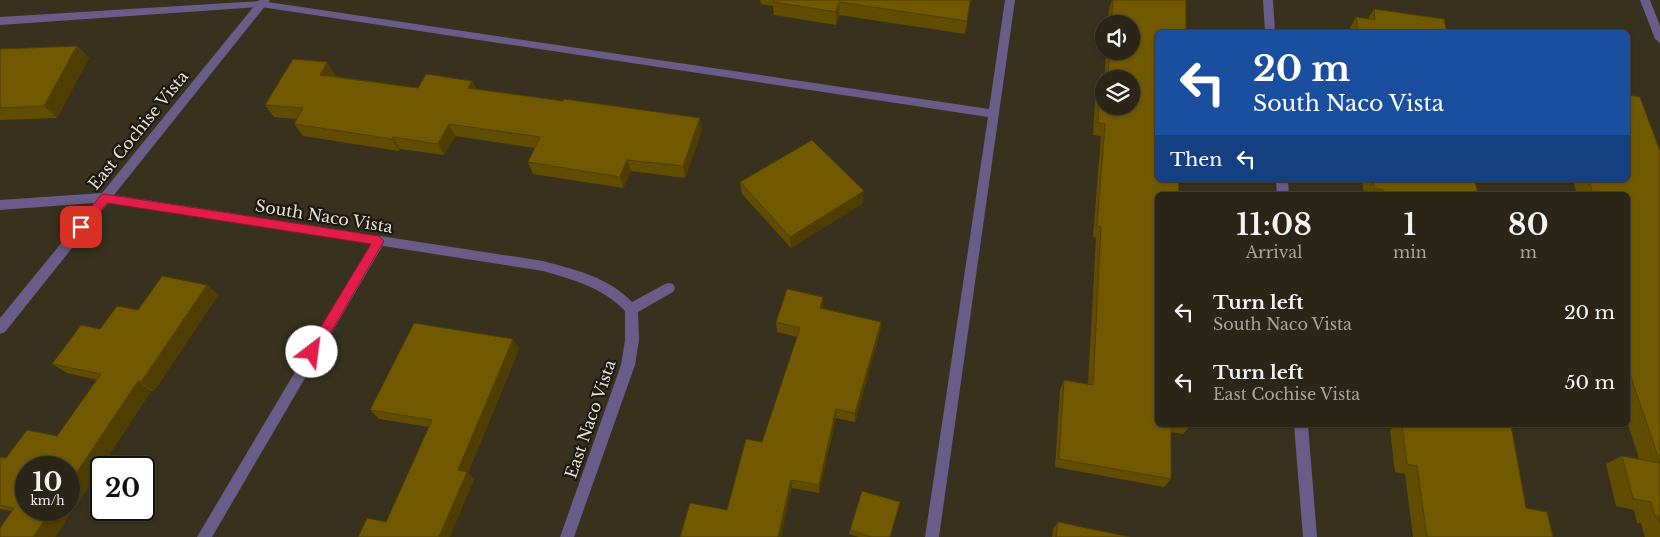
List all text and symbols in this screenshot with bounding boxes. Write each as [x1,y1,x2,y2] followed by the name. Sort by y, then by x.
[1095,15,1140,115] map controls
[1095,15,1140,60] button: sound
[1253,47,1350,90] text: 20 m
[1170,50,1235,115] icon: left
[84,66,192,193] street label: East Cochise Vista
[1095,70,1140,115] button: layers
[1253,90,1444,117] text: South Naco Vista
[1232,145,1260,173] icon: left
[1170,148,1222,171] text: Then
[254,195,394,237] street label: South Naco Vista
[60,206,102,248] pin
[1236,206,1312,243] text: 11:08
[1403,206,1417,243] text: 1
[1508,206,1549,243] text: 80
[67,213,95,241] icon: arrive
[1246,242,1302,262] text: Arrival
[1393,242,1427,262] text: min
[1520,242,1537,262] text: m
[1213,291,1304,314] text: Turn left
[1170,298,1198,326] icon: left
[1564,301,1615,324] text: 20 m
[1213,314,1352,334] text: South Naco Vista
[285,325,337,377] position arrow
[560,357,620,481] street label: East Naco Vista
[1213,361,1304,384] text: Turn left
[1170,368,1198,396] icon: left
[1565,371,1615,394] text: 50 m
[1213,384,1360,404] text: East Cochise Vista
[90,456,155,521] speed limit sign: 20
[33,467,62,498] text: 10
[30,493,65,508] text: km/h

